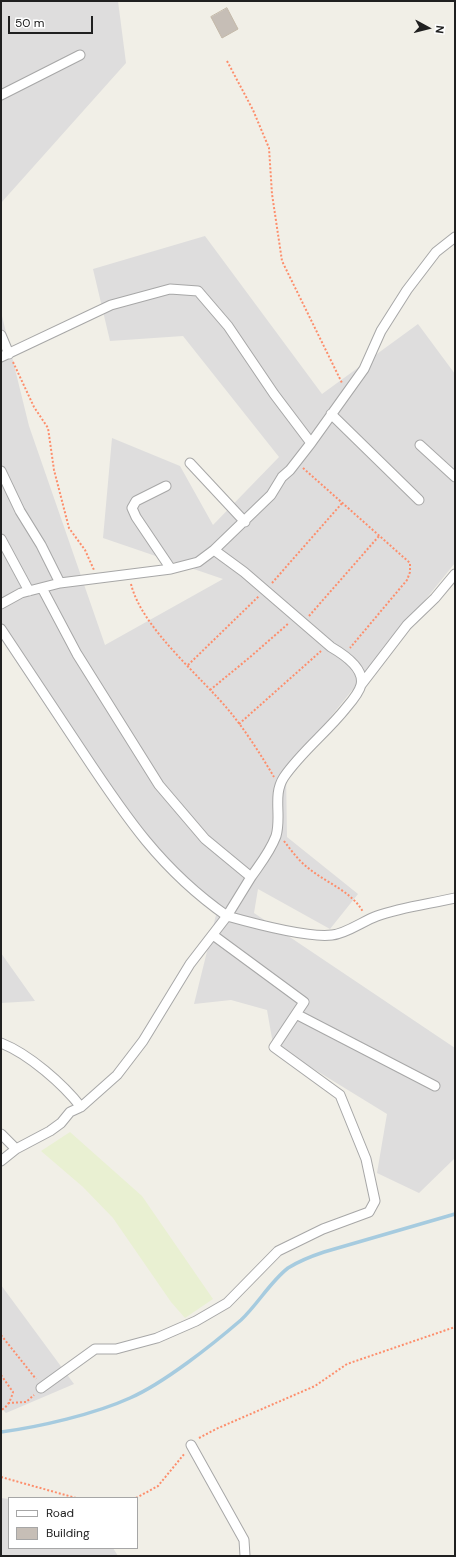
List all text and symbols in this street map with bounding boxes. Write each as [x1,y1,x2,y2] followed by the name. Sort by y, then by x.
[10,8,95,34] scale bar
[408,8,448,48] north arrow
[15,15,44,31] text: 50 m
[432,25,447,34] text: N
[8,1497,138,1549] legend
[46,1505,74,1521] text: Road
[46,1525,90,1541] text: Building

